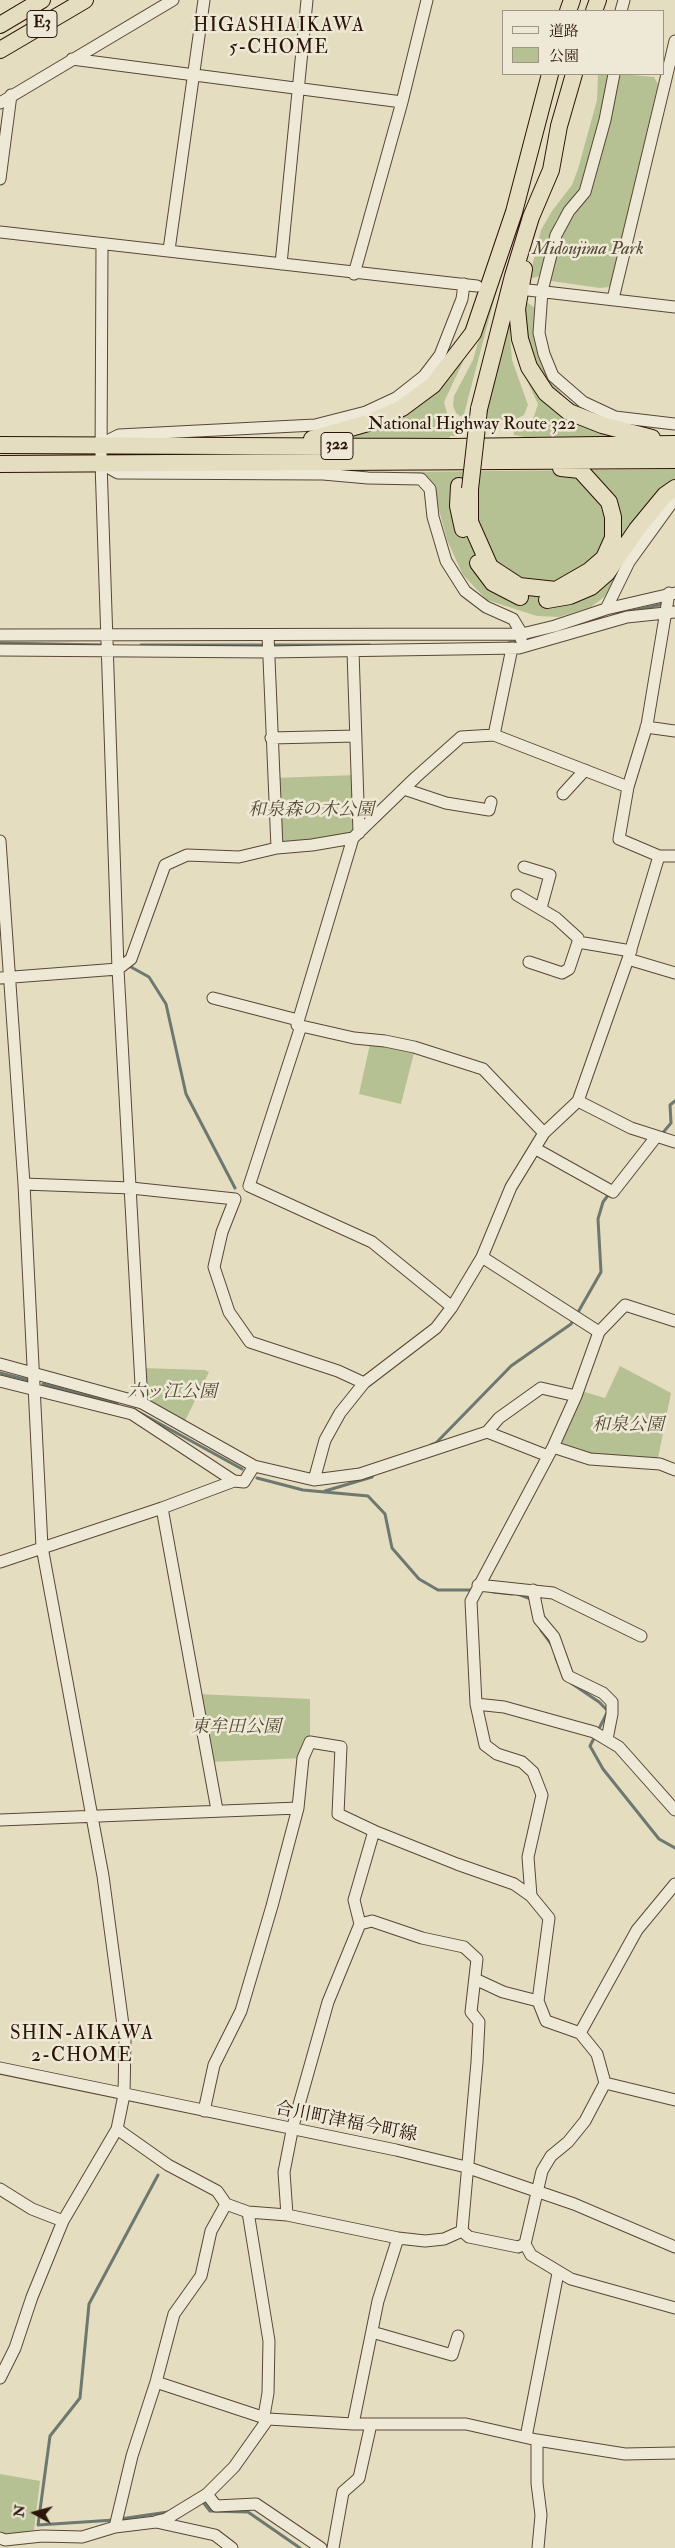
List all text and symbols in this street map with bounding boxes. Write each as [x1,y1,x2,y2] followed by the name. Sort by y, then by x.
[27,10,57,38] road number: E3
[502,10,665,75] legend
[191,16,367,60] district label: HIGASHIAIKAWA 5-CHOME
[549,22,579,41] text: 道路
[549,47,579,66] text: 公園
[532,239,644,261] park label: Midoujima Park
[368,414,576,436] street label: National Highway Route 322
[321,432,353,460] road number: 322
[248,800,374,822] park label: 和泉森の木公園
[127,1382,217,1404] park label: 六ッ江公園
[592,1415,664,1437] park label: 和泉公園
[191,1717,281,1739] park label: 東牟田公園
[9,2024,155,2068] district label: SHIN-AIKAWA 2-CHOME
[273,2099,419,2147] street label: 合川町津福今町線
[10,2488,60,2538] north arrow
[10,2504,29,2518] text: N

